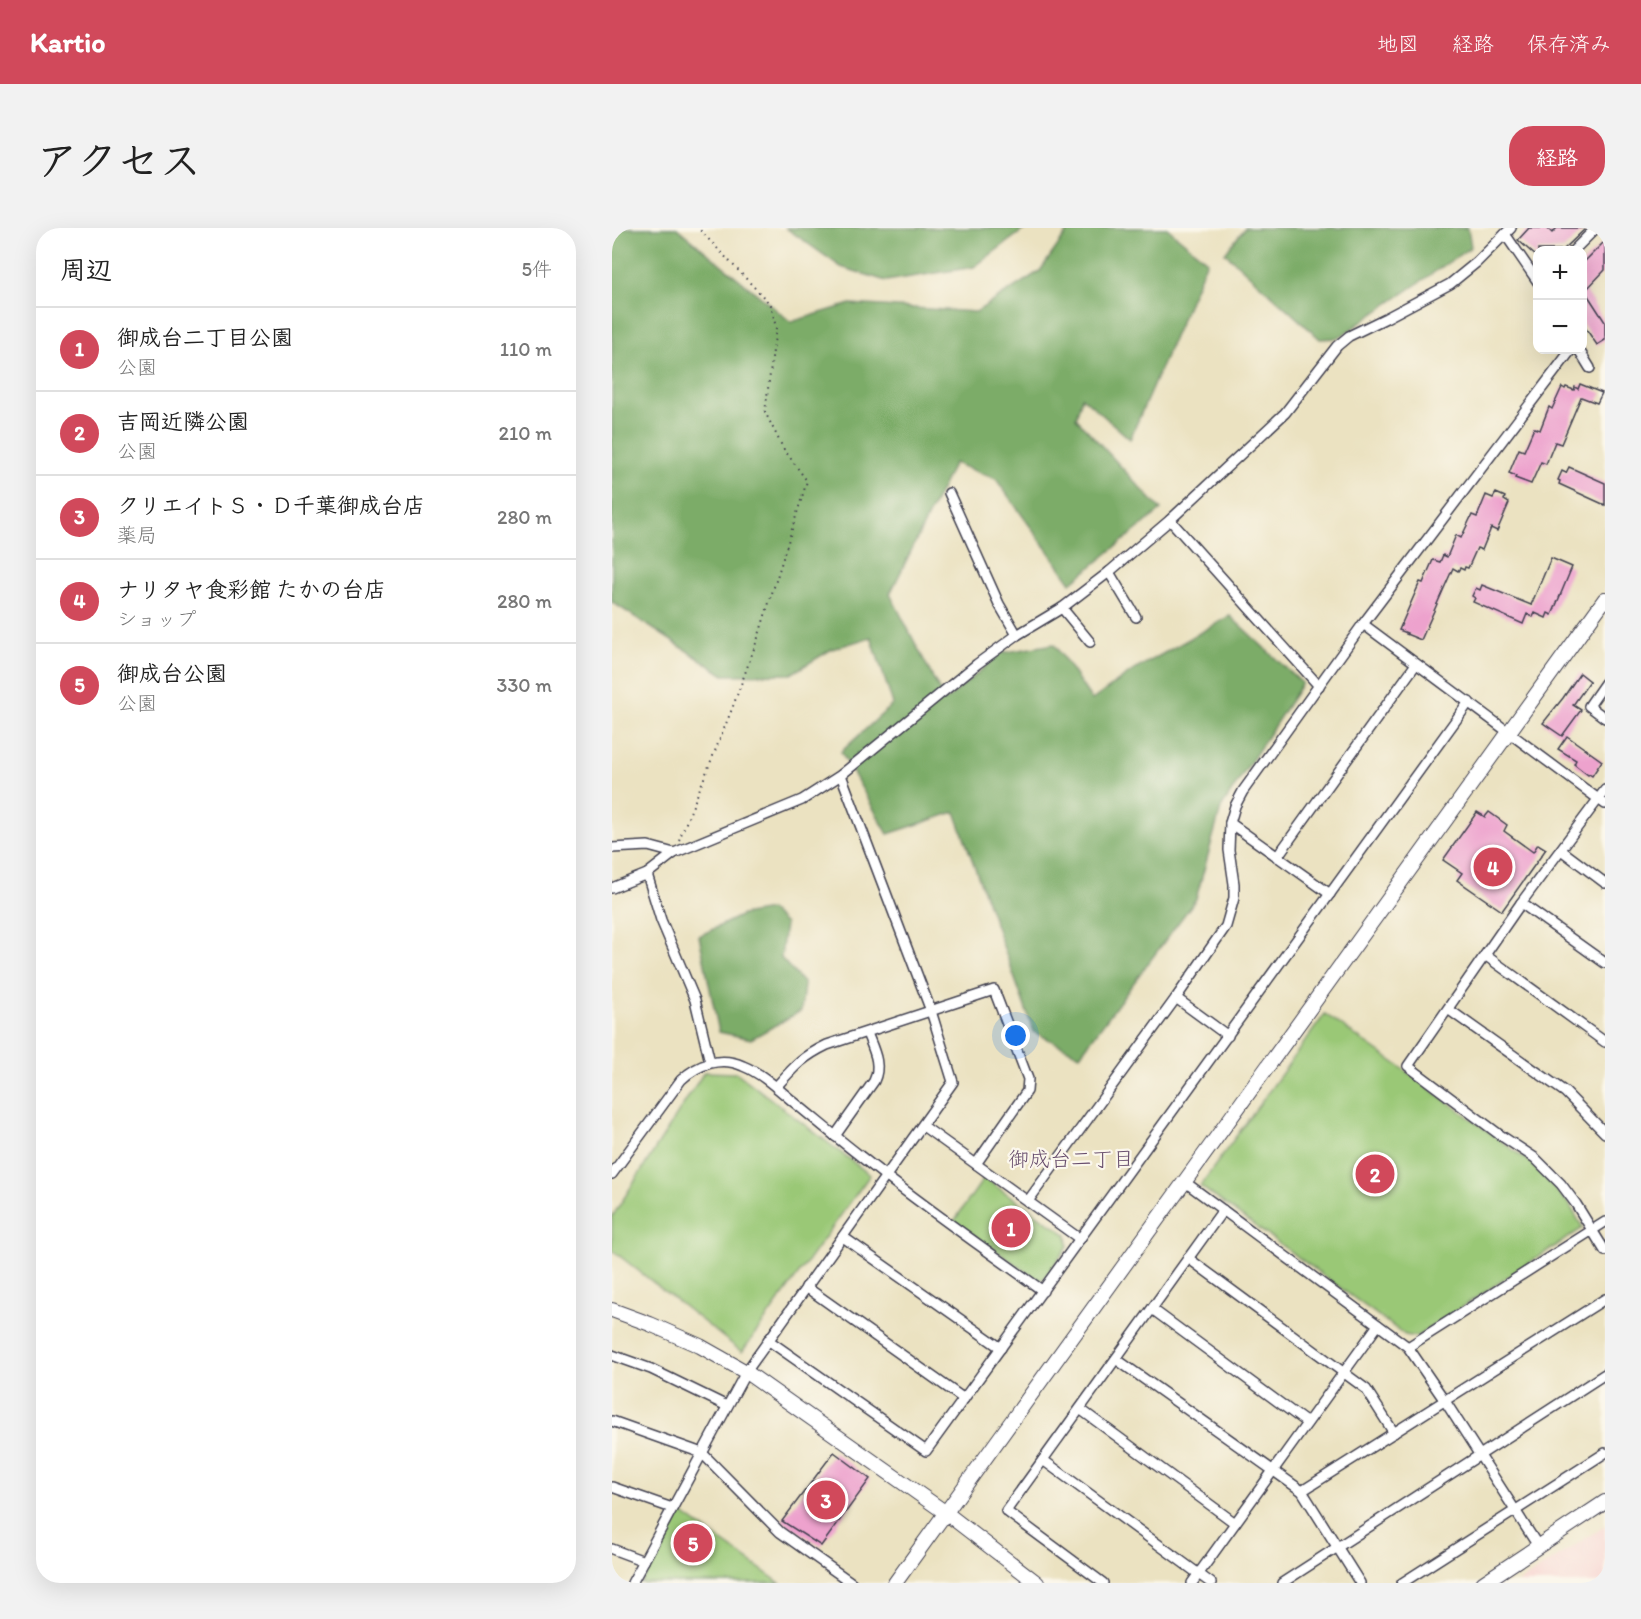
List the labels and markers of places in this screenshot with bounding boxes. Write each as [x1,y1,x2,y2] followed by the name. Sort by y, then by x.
[1474,844,1512,890] pin: 4
[1356,1152,1395,1196] pin: 2
[992,1206,1030,1250] pin: 1
[806,1478,846,1522] pin: 3
[674,1520,712,1566] pin: 5

